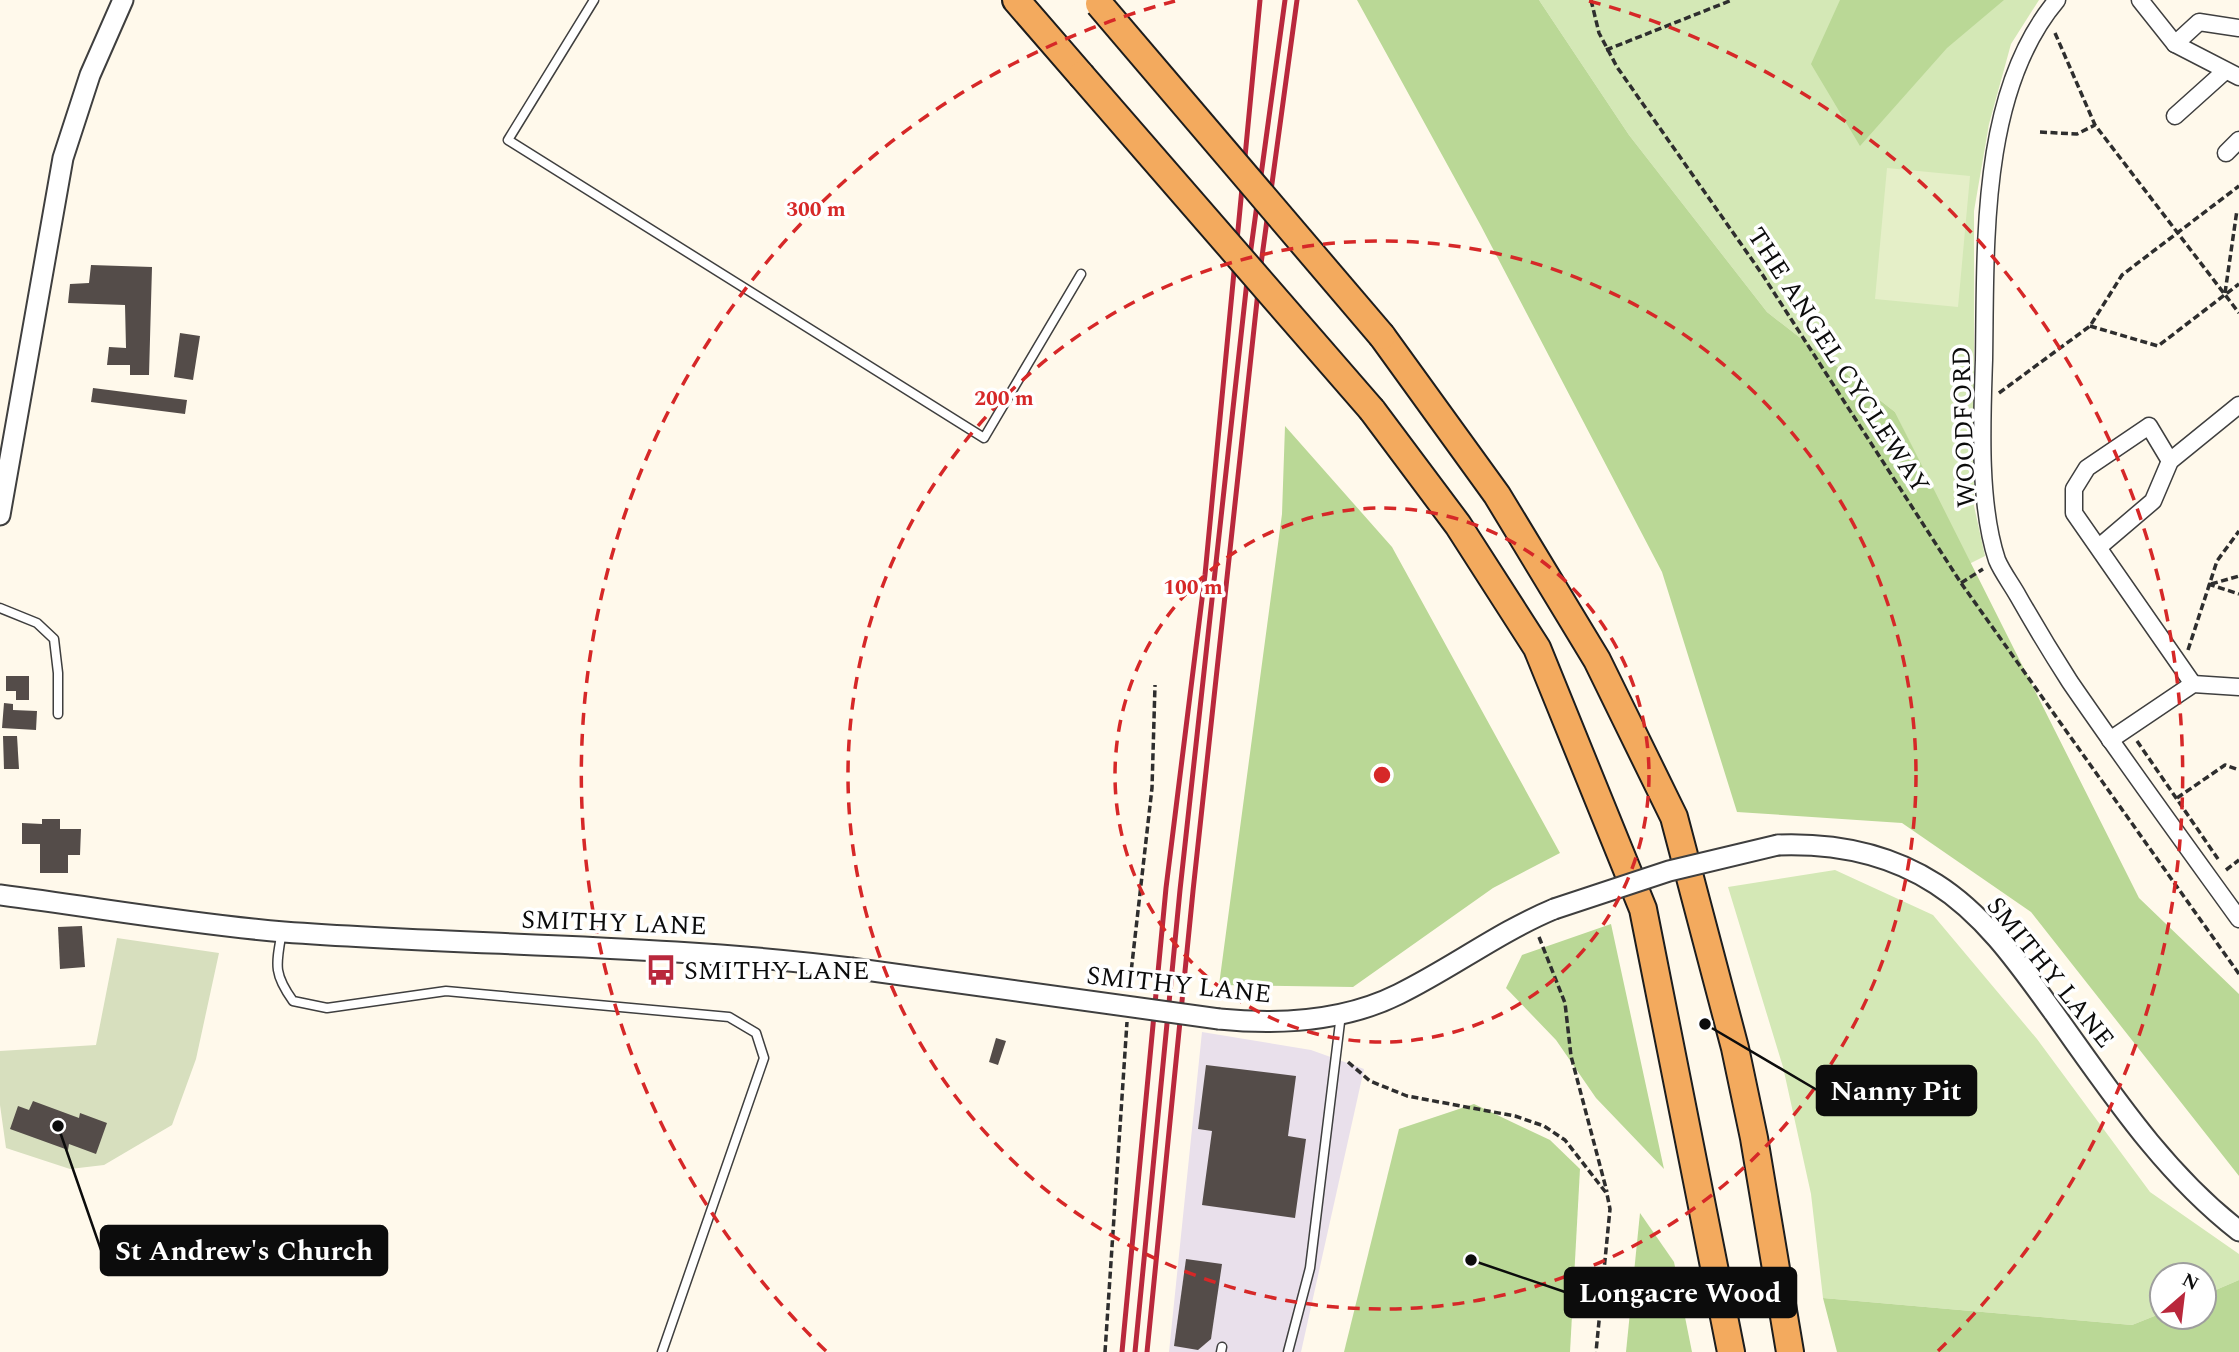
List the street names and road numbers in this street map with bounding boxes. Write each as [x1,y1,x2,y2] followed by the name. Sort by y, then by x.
[1737,219,1940,502] street label: THE ANGEL CYCLEWAY
[1941,345,1987,508] street label: WOODFORD
[1976,888,2124,1057] street label: SMITHY LANE
[521,900,707,946] street label: SMITHY LANE
[1085,955,1273,1015] street label: SMITHY LANE

